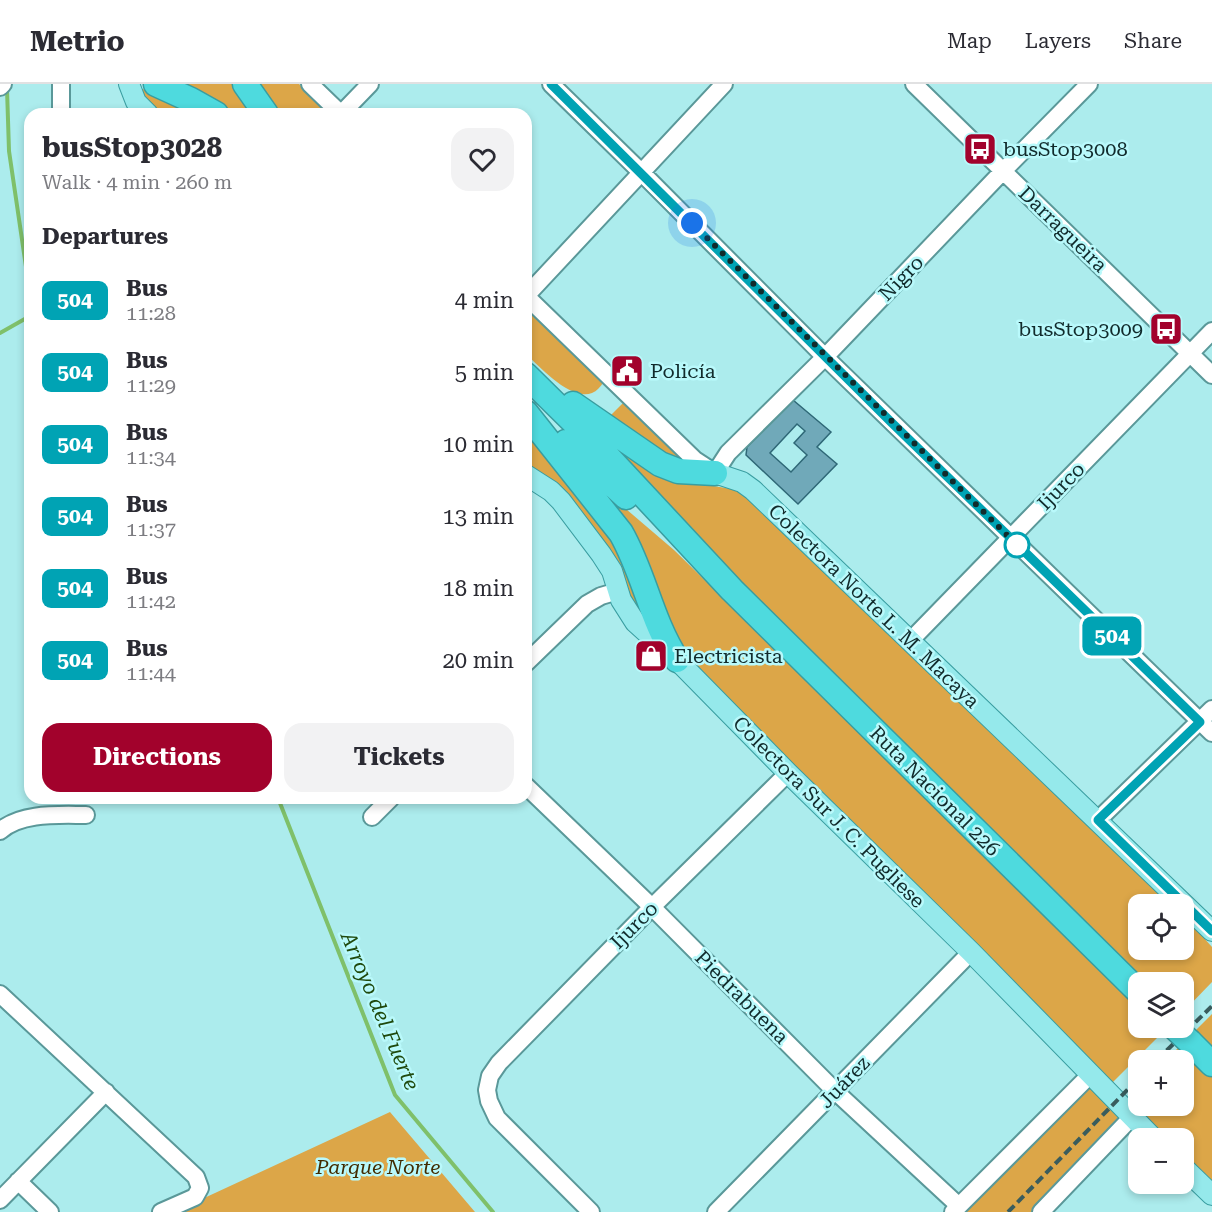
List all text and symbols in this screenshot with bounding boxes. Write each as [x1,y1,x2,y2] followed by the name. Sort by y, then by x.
[30,25,125,58] text: Metrio
[947,29,992,53] text: Map
[1025,29,1091,53] text: Layers
[1124,29,1182,53] text: Share
[451,128,514,191] button: heart
[42,131,222,164] text: busStop3028
[962,131,998,167] bus stop icon: busStop3008
[1003,137,1128,161] place label: busStop3008
[42,170,232,194] text: Walk · 4 min · 260 m
[1014,181,1112,277] street label: Darragueira
[677,208,707,238] your location
[42,224,168,249] text: Departures
[874,250,928,306] street label: Nigro
[126,276,168,301] text: Bus
[57,288,93,312] text: 504
[455,288,514,313] text: 4 min
[126,301,176,325] text: 11:28
[1148,311,1184,347] bus stop icon: busStop3009
[1018,317,1143,341] place label: busStop3009
[126,348,168,373] text: Bus
[609,353,645,389] public building icon: Policía
[650,359,716,383] place label: Policía
[57,360,93,384] text: 504
[455,360,514,385] text: 5 min
[126,373,176,397] text: 11:29
[126,420,168,445] text: Bus
[57,432,93,456] text: 504
[443,432,514,457] text: 10 min
[126,445,176,469] text: 11:34
[1032,457,1090,515] street label: Ijurco
[126,492,168,517] text: Bus
[764,499,985,713] street label: Colectora Norte L. M. Macaya
[57,504,93,528] text: 504
[443,504,514,529] text: 13 min
[126,517,176,541] text: 11:37
[1004,532,1030,558] unlabelled marker
[126,564,168,589] text: Bus
[57,576,93,600] text: 504
[443,576,514,601] text: 18 min
[126,589,176,613] text: 11:42
[1078,616,1146,656] line badge: 504
[1094,624,1130,648] text: 504
[126,636,168,661] text: Bus
[633,638,669,674] shop icon: Electricista
[674,644,783,668] place label: Electricista
[57,648,93,672] text: 504
[443,648,514,673] text: 20 min
[126,661,176,685] text: 11:44
[728,711,930,913] street label: Colectora Sur J. C. Pugliese
[865,721,1005,861] street label: Ruta Nacional 226
[42,723,272,792] button: Directions
[284,723,514,792] button: Tickets
[1128,894,1194,1194] map controls
[1128,894,1194,960] button: locate
[605,896,663,954] street label: Ijurco
[335,926,424,1094] water label: Arroyo del Fuerte
[690,945,794,1049] street label: Piedrabuena
[1128,972,1194,1038] button: layers
[1128,1050,1194,1116] button: +
[814,1051,874,1113] street label: Juárez
[1128,1128,1194,1194] button: −
[315,1155,440,1179] park label: Parque Norte

